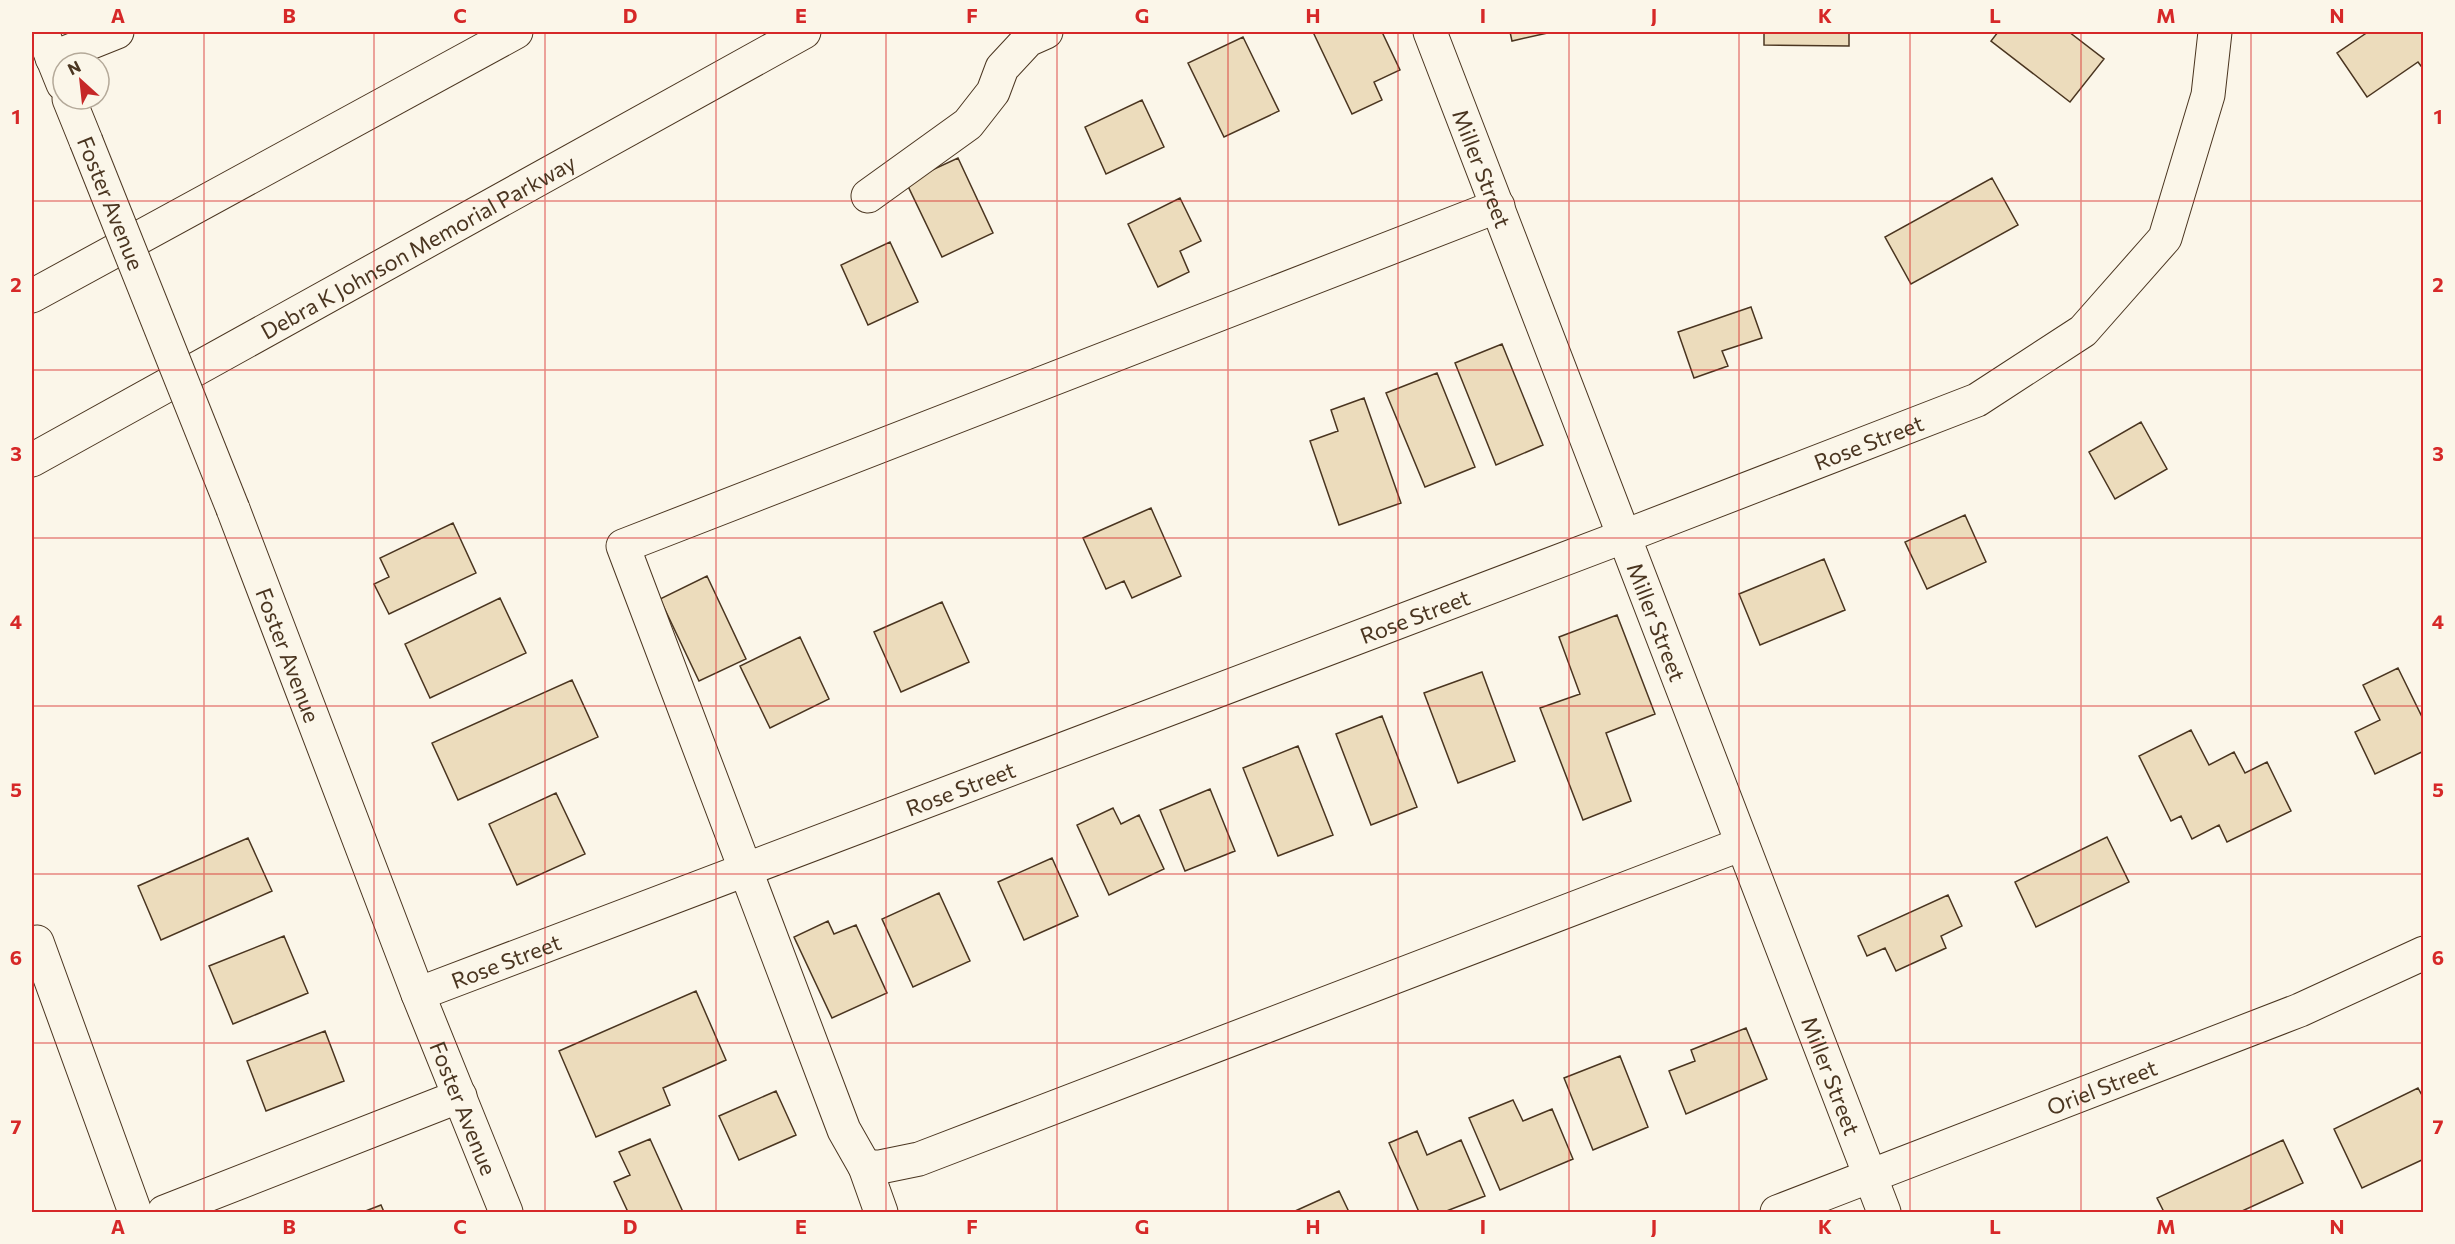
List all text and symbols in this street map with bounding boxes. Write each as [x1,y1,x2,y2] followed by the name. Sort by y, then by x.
[111,3,125,27] text: A
[282,3,296,27] text: B
[453,3,467,27] text: C
[623,3,637,27] text: D
[795,3,807,27] text: E
[966,3,978,27] text: F
[1135,3,1149,27] text: G
[1306,3,1321,27] text: H
[1480,3,1486,27] text: I
[1651,3,1657,27] text: J
[1818,3,1832,27] text: K
[1989,3,2001,27] text: L
[2156,3,2176,27] text: M
[2330,3,2345,27] text: N
[51,51,111,111] north arrow
[64,56,84,78] text: N
[11,104,21,128] text: 1
[2433,104,2443,128] text: 1
[1447,105,1517,231] street label: Miller Street
[72,132,150,274] street label: Foster Avenue
[256,148,580,344] street label: Debra K Johnson Memorial Parkway
[10,272,22,296] text: 2
[2432,272,2444,296] text: 2
[1810,409,1927,475] street label: Rose Street
[10,441,22,465] text: 3
[2432,441,2444,465] text: 3
[1622,559,1692,685] street label: Miller Street
[1356,583,1473,649] street label: Rose Street
[251,584,326,726] street label: Foster Avenue
[10,609,22,633] text: 4
[2432,609,2444,633] text: 4
[902,755,1019,821] street label: Rose Street
[10,777,22,801] text: 5
[2432,777,2444,801] text: 5
[447,928,564,994] street label: Rose Street
[10,945,22,969] text: 6
[2432,945,2444,969] text: 6
[1796,1012,1866,1139] street label: Miller Street
[425,1037,503,1179] street label: Foster Avenue
[2043,1053,2161,1120] street label: Oriel Street
[11,1114,22,1138] text: 7
[2433,1114,2444,1138] text: 7
[111,1214,125,1238] text: A
[282,1214,296,1238] text: B
[453,1214,467,1238] text: C
[623,1214,637,1238] text: D
[795,1214,807,1238] text: E
[966,1214,978,1238] text: F
[1135,1214,1149,1238] text: G
[1306,1214,1321,1238] text: H
[1480,1214,1486,1238] text: I
[1651,1214,1657,1238] text: J
[1818,1214,1832,1238] text: K
[1989,1214,2001,1238] text: L
[2156,1214,2176,1238] text: M
[2330,1214,2345,1238] text: N

